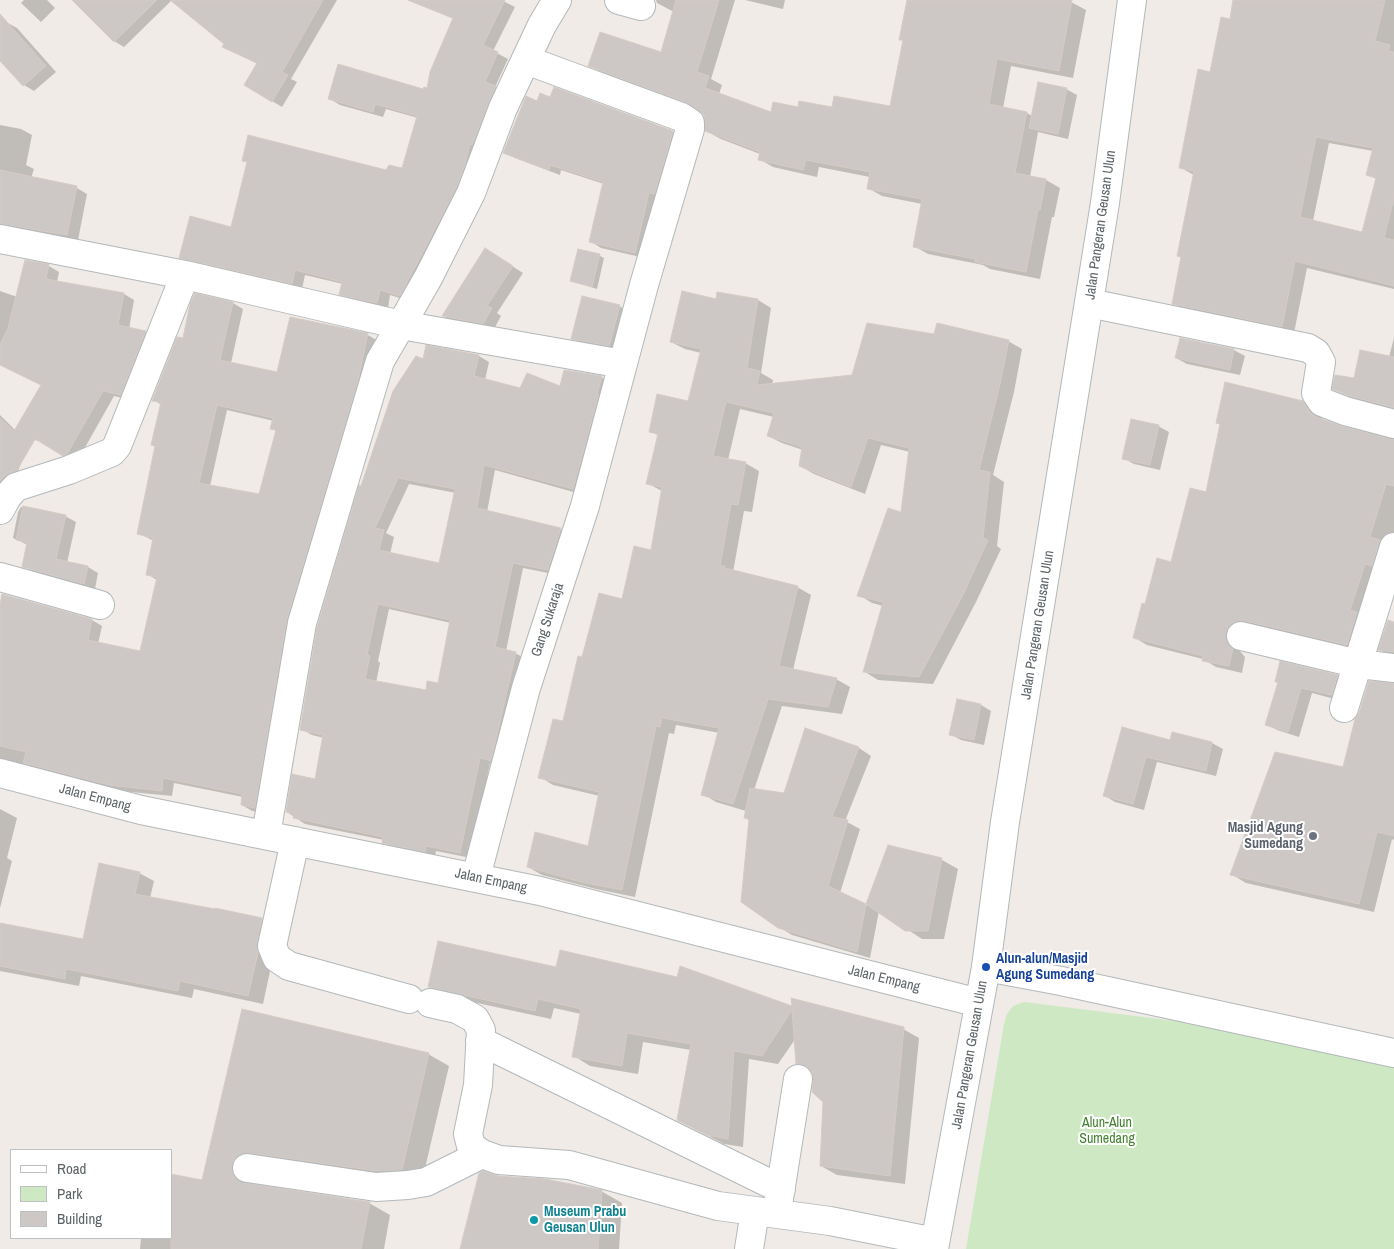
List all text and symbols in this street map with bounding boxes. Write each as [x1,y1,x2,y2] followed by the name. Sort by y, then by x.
[1082,149,1120,301] street label: Jalan Pangeran Geusan Ulun
[1018,549,1058,701] street label: Jalan Pangeran Geusan Ulun
[528,581,568,659] street label: Gang Sukaraja
[57,780,133,816] street label: Jalan Empang
[1228,820,1303,852] place label: Masjid Agung Sumedang
[1307,830,1319,842] marker: Masjid Agung Sumedang
[453,865,529,897] street label: Jalan Empang
[996,951,1094,984] place label: Alun-alun/Masjid Agung Sumedang
[980,961,992,973] marker: Alun-alun/Masjid Agung Sumedang
[846,962,922,996] street label: Jalan Empang
[949,979,991,1131] street label: Jalan Pangeran Geusan Ulun
[1079,1115,1135,1148] park label: Alun-Alun Sumedang
[10,1149,172,1239] legend
[57,1158,86,1179] text: Road
[57,1183,82,1204] text: Park
[544,1204,626,1236] place label: Museum Prabu Geusan Ulun
[57,1208,102,1229] text: Building
[528,1214,540,1226] marker: Museum Prabu Geusan Ulun

